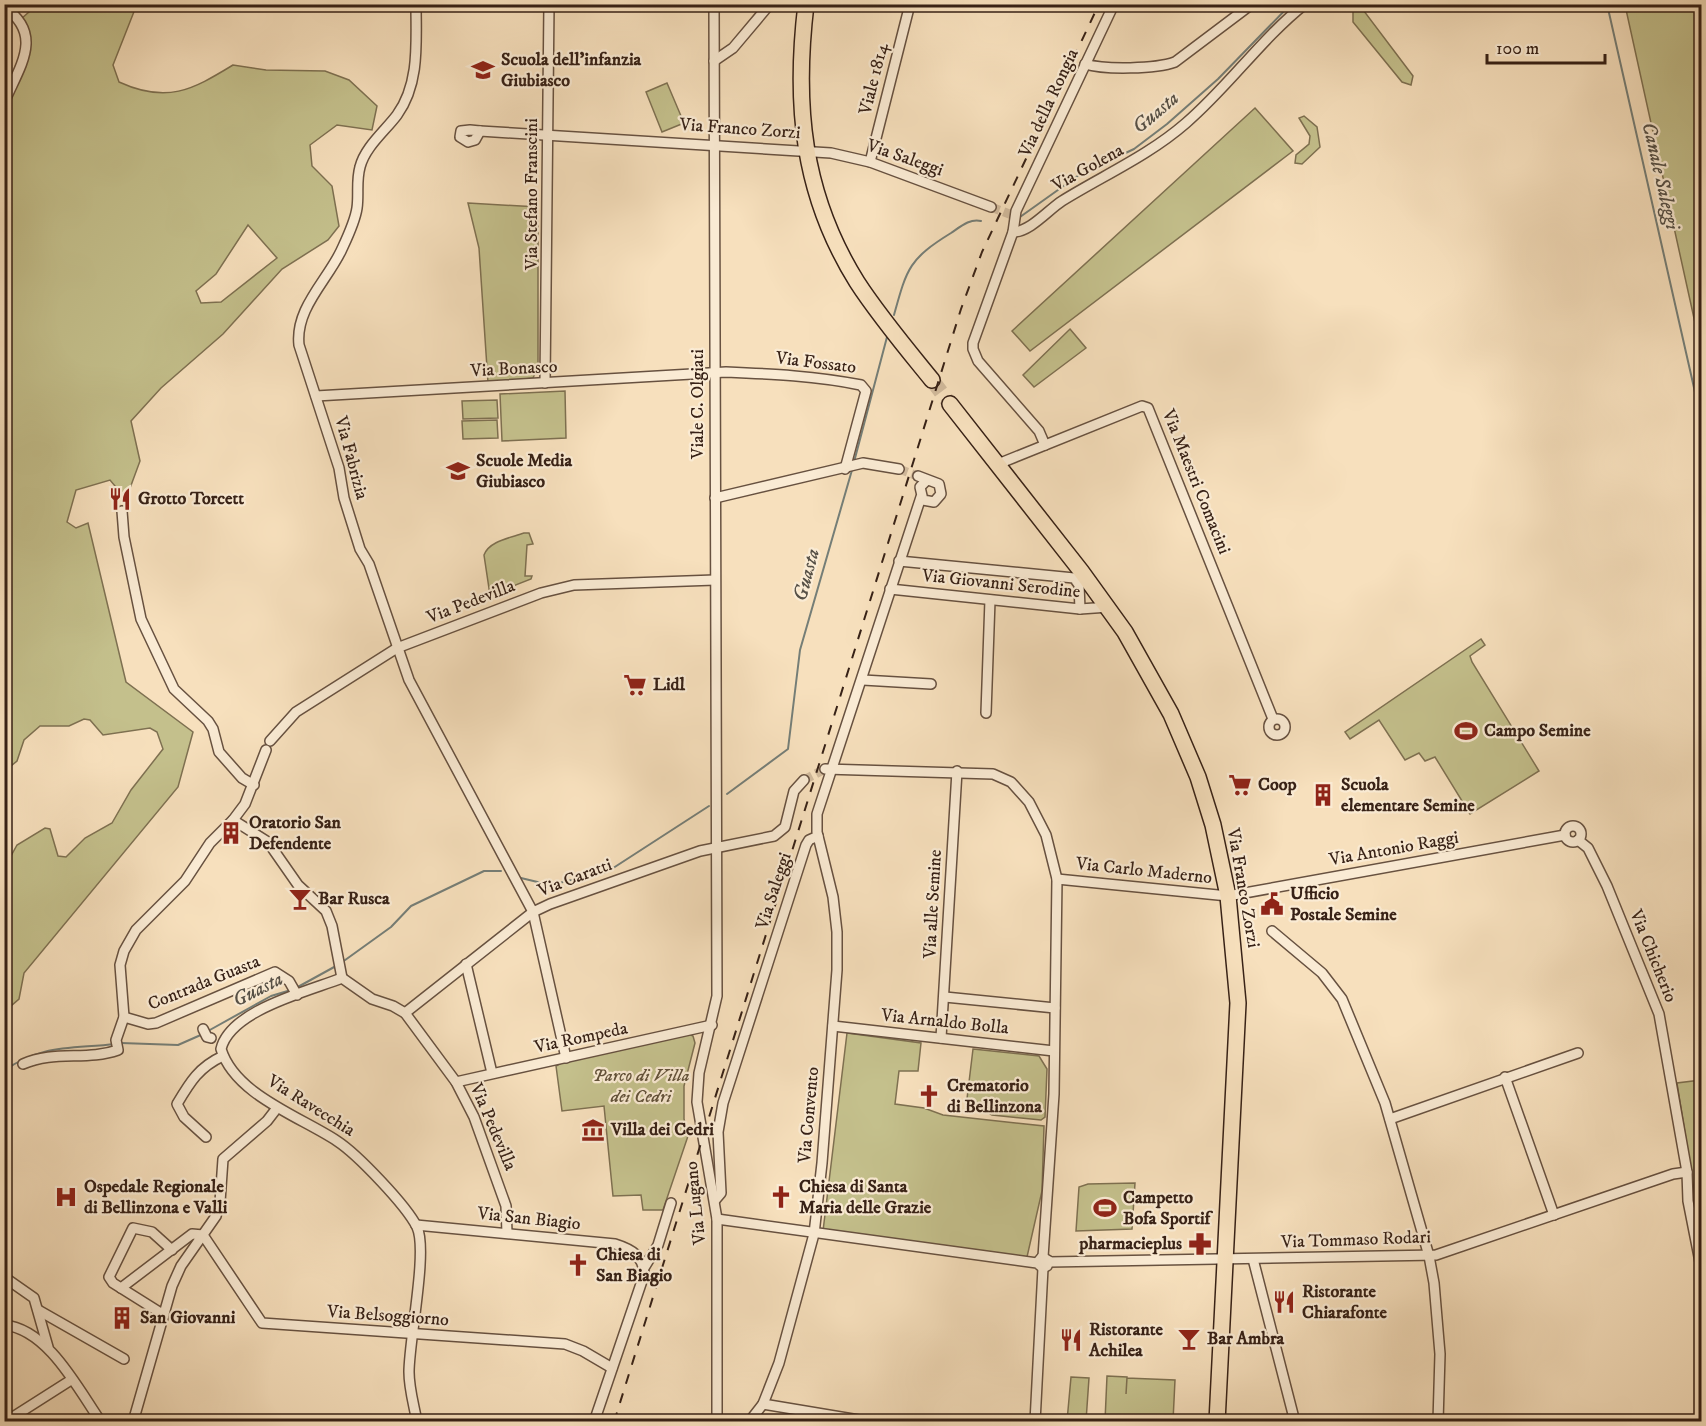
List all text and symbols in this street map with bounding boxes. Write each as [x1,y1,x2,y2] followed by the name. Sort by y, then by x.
[1487,27,1606,65] scale bar
[1496,38,1539,60] text: 100 m
[854,40,894,118] street label: Viale 1814
[1014,45,1084,162] street label: Via della Rongia
[501,49,642,92] place label: Scuola dell'infanzia Giubiasco
[470,57,496,83] school or university icon: Scuola dell'infanzia Giubiasco
[1128,86,1184,140] water label: Guasta
[678,114,801,144] street label: Via Franco Zorzi
[521,118,543,271] street label: Via Stefano Franscini
[1635,120,1685,234] water label: Canale Saleggi
[863,134,946,181] street label: Via Saleggi
[1047,139,1128,197] street label: Via Golena
[774,347,858,379] street label: Via Fossato
[687,349,709,460] street label: Viale C. Olgiati
[469,356,558,382] street label: Via Bonasco
[1157,405,1235,558] street label: Via Maestri Comacini
[329,413,373,502] street label: Via Fabrizia
[476,450,572,493] place label: Scuole Media Giubiasco
[445,458,471,484] school or university icon: Scuole Media Giubiasco
[107,486,133,512] restaurant icon: Grotto Torcett
[138,488,244,510] place label: Grotto Torcett
[788,546,826,604] water label: Guasta
[920,565,1081,603] street label: Via Giovanni Serodine
[423,575,518,629] street label: Via Pedevilla
[622,672,648,698] supermarket icon: Lidl
[653,674,686,696] place label: Lidl
[1453,718,1479,744] sports icon: Campo Semine
[1484,720,1591,742] place label: Campo Semine
[1227,772,1253,798] supermarket icon: Coop
[1258,774,1297,796] place label: Coop
[1341,774,1475,817] place label: Scuola elementare Semine
[1310,782,1336,808] building icon: Scuola elementare Semine
[249,812,342,855] place label: Oratorio San Defendente
[218,820,244,846] building icon: Oratorio San Defendente
[1221,826,1264,949] street label: Via Franco Zorzi
[1327,827,1460,871] street label: Via Antonio Raggi
[919,849,947,960] street label: Via alle Semine
[751,850,797,933] street label: Via Saleggi
[1074,853,1213,889] street label: Via Carlo Maderno
[534,854,615,903] street label: Via Caratti
[1290,883,1397,926] place label: Ufficio Postale Semine
[287,886,313,912] bar icon: Bar Rusca
[318,888,390,910] place label: Bar Rusca
[1259,891,1285,917] public building icon: Ufficio Postale Semine
[1624,905,1682,1006] street label: Via Chicherio
[145,951,263,1015] street label: Contrada Guasta
[229,967,287,1013] water label: Guasta
[879,1004,1010,1040] street label: Via Arnaldo Bolla
[531,1017,630,1059] street label: Via Rompeda
[592,1065,690,1108] park label: Parco di Villa dei Cedri
[794,1066,824,1165] street label: Via Convento
[262,1070,359,1142] street label: Via Ravecchia
[947,1075,1042,1118] place label: Crematorio di Bellinzona
[464,1079,521,1174] street label: Via Pedevilla
[916,1083,942,1109] church icon: Crematorio di Bellinzona
[580,1117,606,1143] museum icon: Villa dei Cedri
[610,1119,714,1141] place label: Villa dei Cedri
[681,1160,711,1247] street label: Via Lugano
[84,1176,228,1219] place label: Ospedale Regionale di Bellinzona e Valli
[799,1176,932,1219] place label: Chiesa di Santa Maria delle Grazie
[53,1184,79,1210] hospital icon: Ospedale Regionale di Bellinzona e Valli
[768,1184,794,1210] church icon: Chiesa di Santa Maria delle Grazie
[1123,1187,1214,1230] place label: Campetto Bofa Sportif
[1092,1195,1118,1221] sports icon: Campetto Bofa Sportif
[475,1203,582,1235] street label: Via San Biagio
[1280,1226,1431,1254] street label: Via Tommaso Rodari
[1187,1231,1213,1257] pharmacy icon: pharmacieplus
[1078,1233,1182,1255] place label: pharmacieplus
[596,1244,672,1287] place label: Chiesa di San Biagio
[565,1252,591,1278] church icon: Chiesa di San Biagio
[1302,1281,1388,1324] place label: Ristorante Chiarafonte
[1271,1289,1297,1315] restaurant icon: Ristorante Chiarafonte
[325,1301,450,1331] street label: Via Belsoggiorno
[109,1305,135,1331] building icon: San Giovanni
[140,1307,236,1329] place label: San Giovanni
[1088,1319,1163,1362] place label: Ristorante Achilea
[1176,1326,1202,1352] bar icon: Bar Ambra
[1058,1327,1084,1353] restaurant icon: Ristorante Achilea
[1207,1328,1285,1350] place label: Bar Ambra

